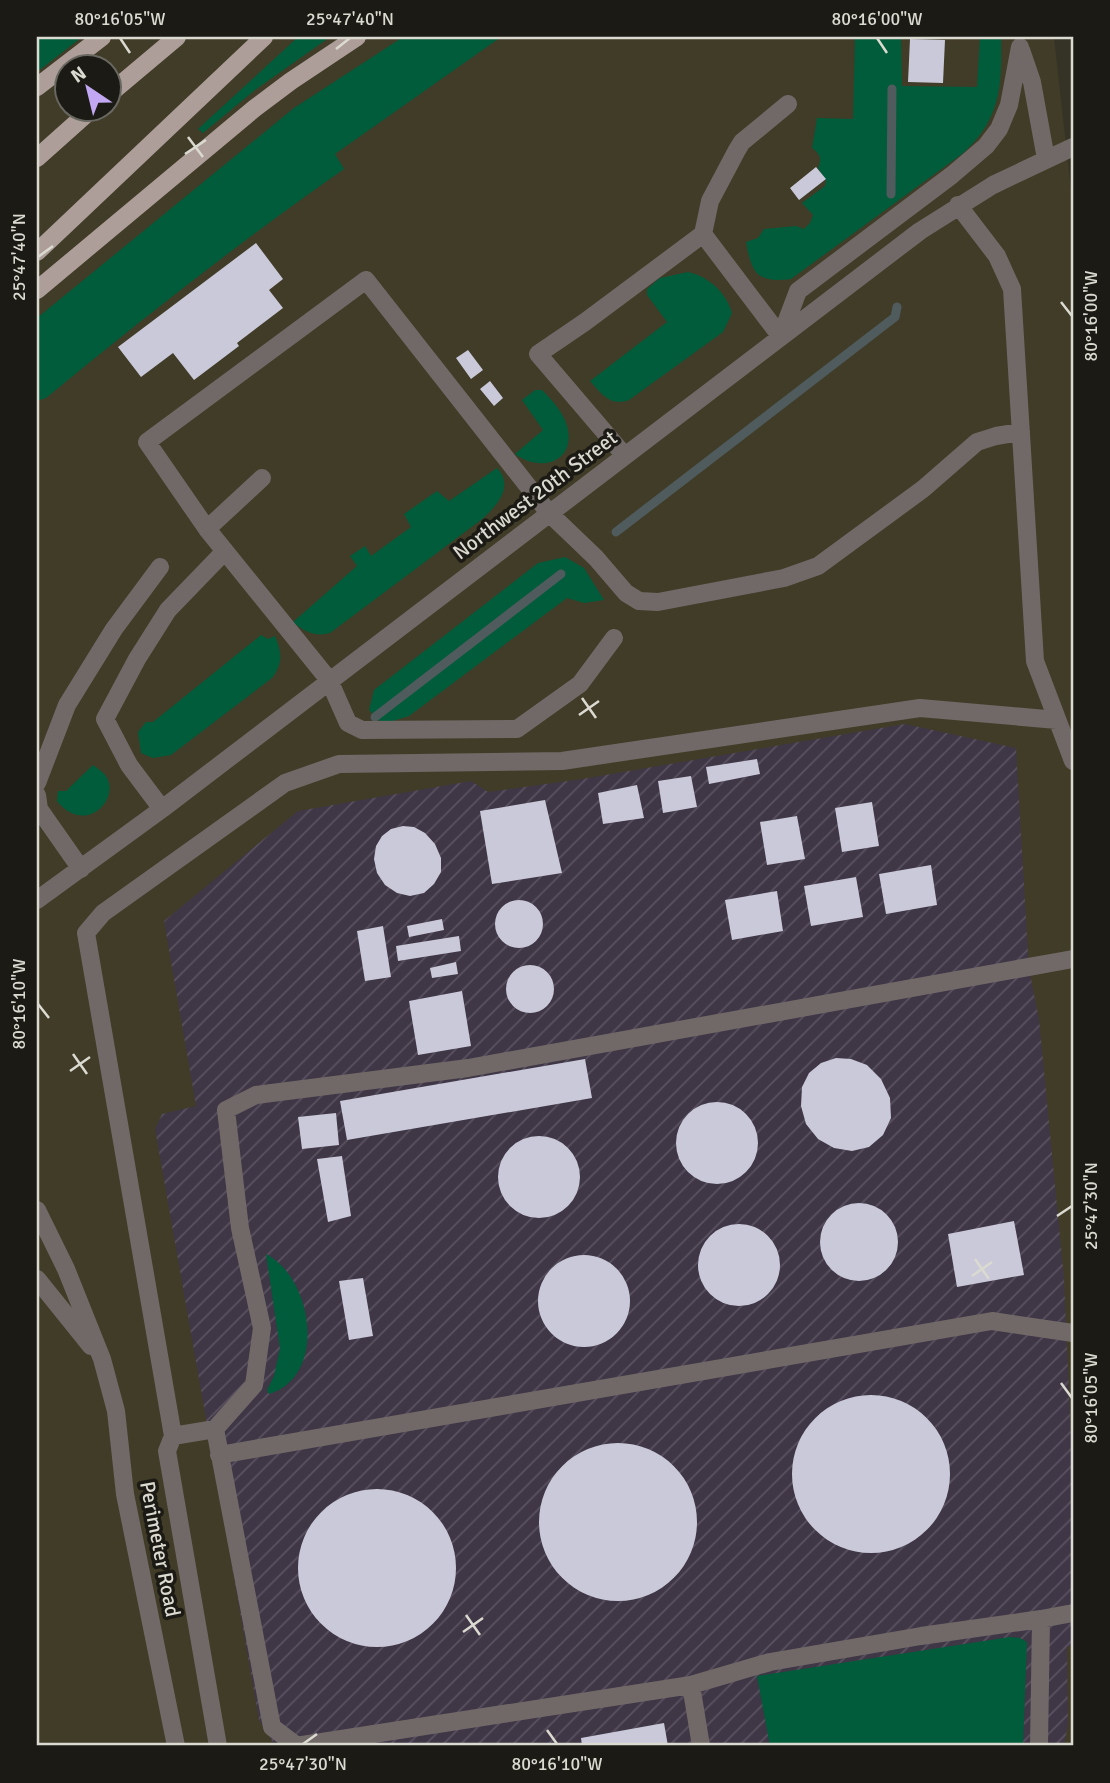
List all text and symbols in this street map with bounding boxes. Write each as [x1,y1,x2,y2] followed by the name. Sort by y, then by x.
[75,8,165,30] text: 80°16'05"W
[306,8,394,30] text: 25°47'40"N
[832,8,922,30] text: 80°16'00"W
[52,52,122,122] north arrow
[67,61,91,89] text: N
[8,213,30,301] text: 25°47'40"N
[1080,271,1102,361] text: 80°16'00"W
[448,425,622,565] street label: Northwest 20th Street
[8,959,30,1049] text: 80°16'10"W
[1080,1162,1102,1250] text: 25°47'30"N
[1080,1353,1102,1443] text: 80°16'05"W
[134,1479,186,1619] street label: Perimeter Road
[259,1753,347,1775] text: 25°47'30"N
[512,1753,602,1775] text: 80°16'10"W

